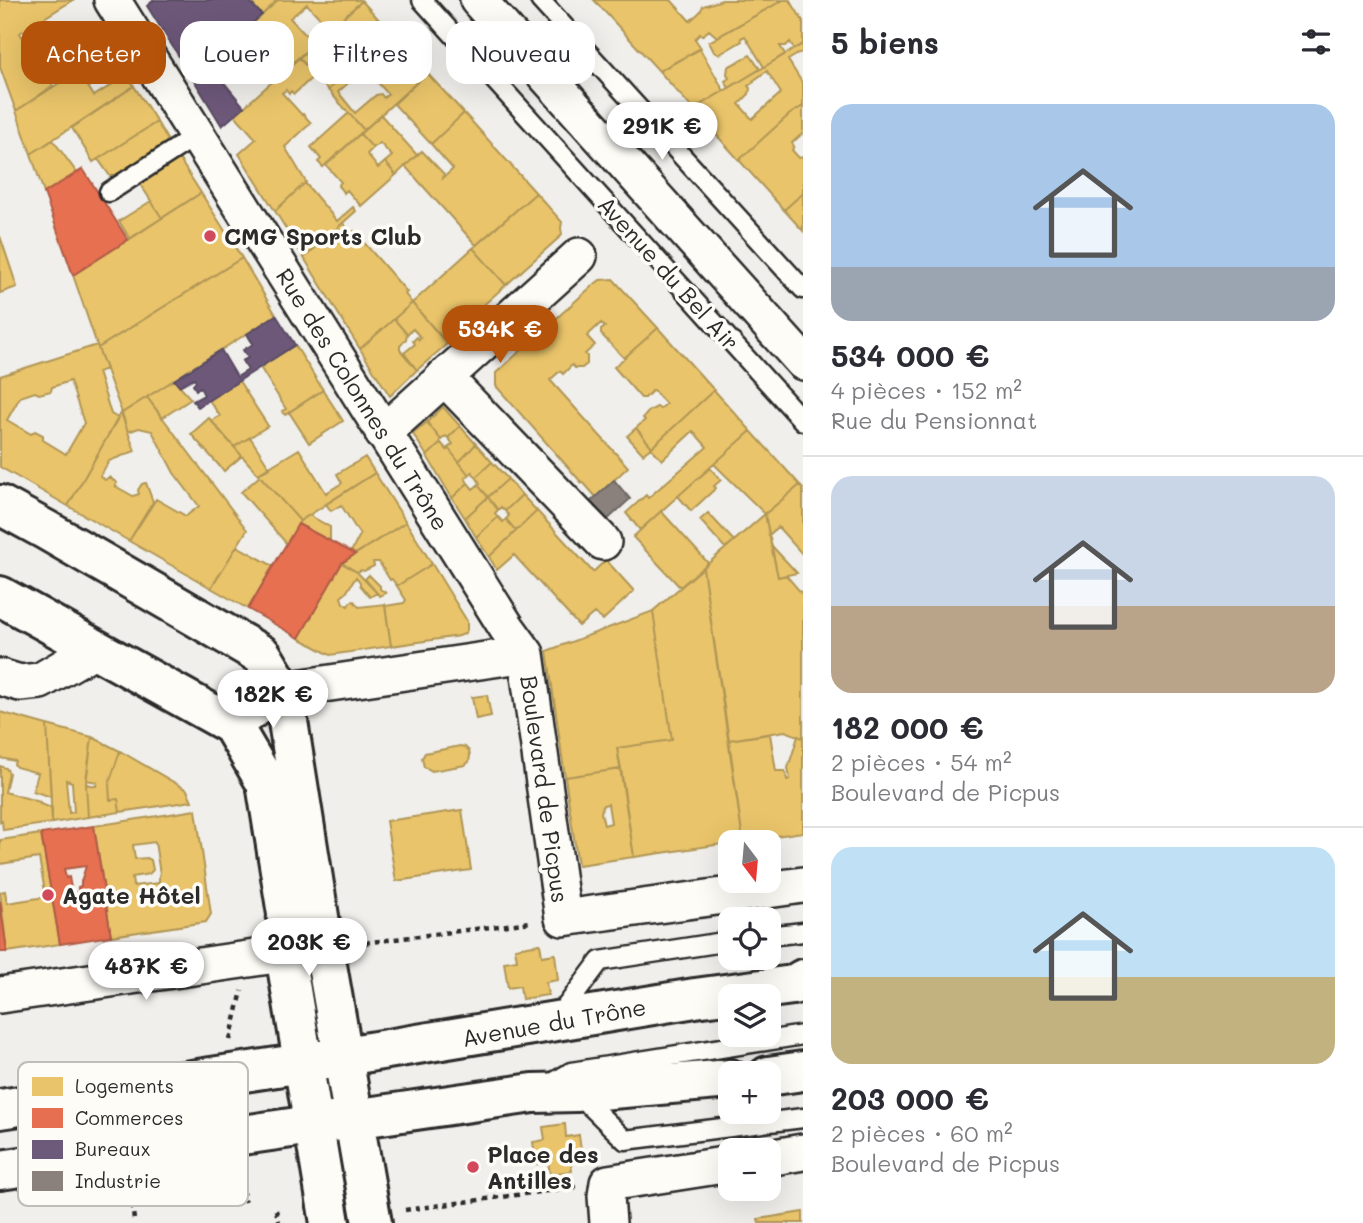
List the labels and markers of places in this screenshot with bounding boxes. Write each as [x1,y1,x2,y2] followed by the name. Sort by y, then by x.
[605,102,719,162] pin: 291K €
[224,221,422,251] place label: CMG Sports Club
[202,228,218,244] marker: CMG Sports Club
[443,306,557,365] pin: 534K €
[216,670,330,730] pin: 182K €
[62,880,201,910] place label: Agate Hôtel
[40,887,56,903] marker: Agate Hôtel
[252,918,366,978] pin: 203K €
[89,942,203,1002] pin: 487K €
[487,1139,599,1195] place label: Place des Antilles
[465,1159,481,1175] marker: Place des Antilles

